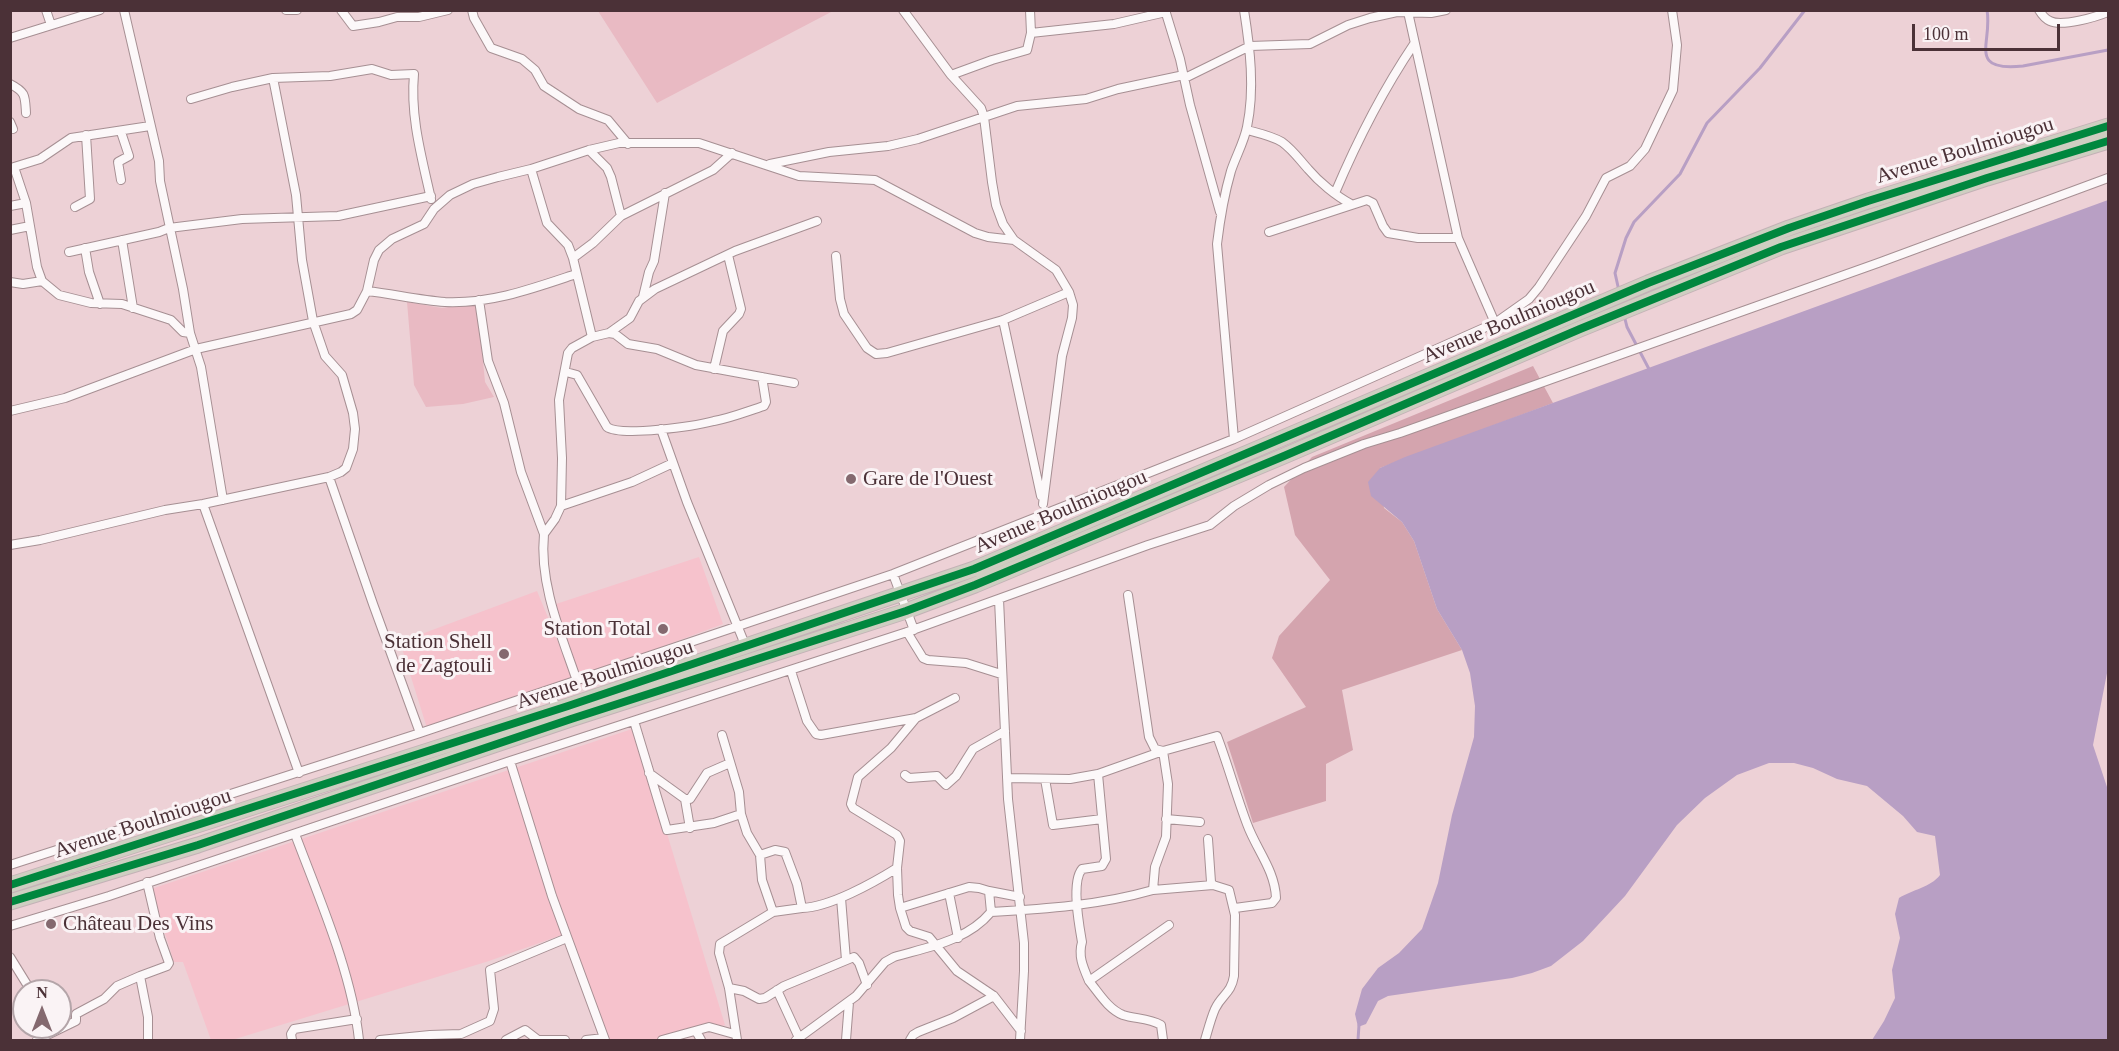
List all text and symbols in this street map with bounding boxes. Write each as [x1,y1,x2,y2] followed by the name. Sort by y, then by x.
[1915,12,2064,50] scale bar
[1923,24,1969,44] text: 100 m
[1873,112,2057,190] street label: Avenue Boulmiougou
[1419,274,1599,370] street label: Avenue Boulmiougou
[971,464,1151,560] street label: Avenue Boulmiougou
[863,466,993,492] place label: Gare de l'Ouest
[844,472,858,486] marker: Gare de l'Ouest
[543,616,651,642] place label: Station Total
[656,622,670,636] marker: Station Total
[384,629,492,679] place label: Station Shell de Zagtouli
[513,635,697,715] street label: Avenue Boulmiougou
[497,647,511,661] marker: Station Shell de Zagtouli
[51,784,235,864] street label: Avenue Boulmiougou
[63,911,213,937] place label: Château Des Vins
[44,917,58,931] marker: Château Des Vins
[12,979,72,1039] north arrow
[36,984,48,1001] text: N

